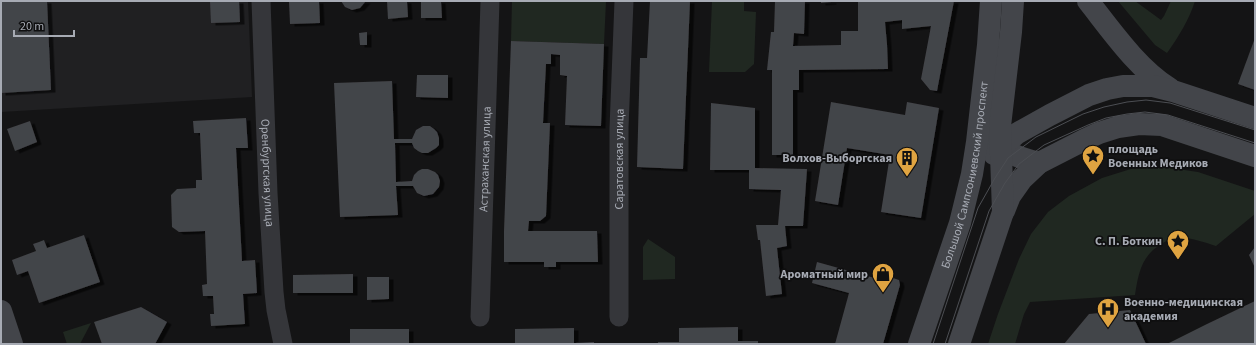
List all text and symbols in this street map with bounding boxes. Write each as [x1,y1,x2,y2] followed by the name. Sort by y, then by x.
[14,12,74,38] scale bar
[20,18,44,35] text: 20 m
[937,80,993,271] street label: Большой Сампсониевский проспект
[475,106,496,212] street label: Астраханская улица
[611,108,629,209] street label: Саратовская улица
[256,119,278,227] street label: Оренбургская улица
[1108,141,1208,172] place label: площадь Военных Медиков
[1080,143,1106,176] place icon: площадь Военных Медиков
[894,145,920,178] building icon: Волхов-Выборгская
[782,150,892,167] place label: Волхов-Выборгская
[1165,228,1191,261] place icon: С. П. Боткин
[1095,233,1162,250] place label: С. П. Боткин
[870,261,896,294] shop icon: Ароматный мир
[780,266,868,283] place label: Ароматный мир
[1124,294,1243,325] place label: Военно-медицинская академия
[1095,296,1121,329] hospital icon: Военно-медицинская академия

